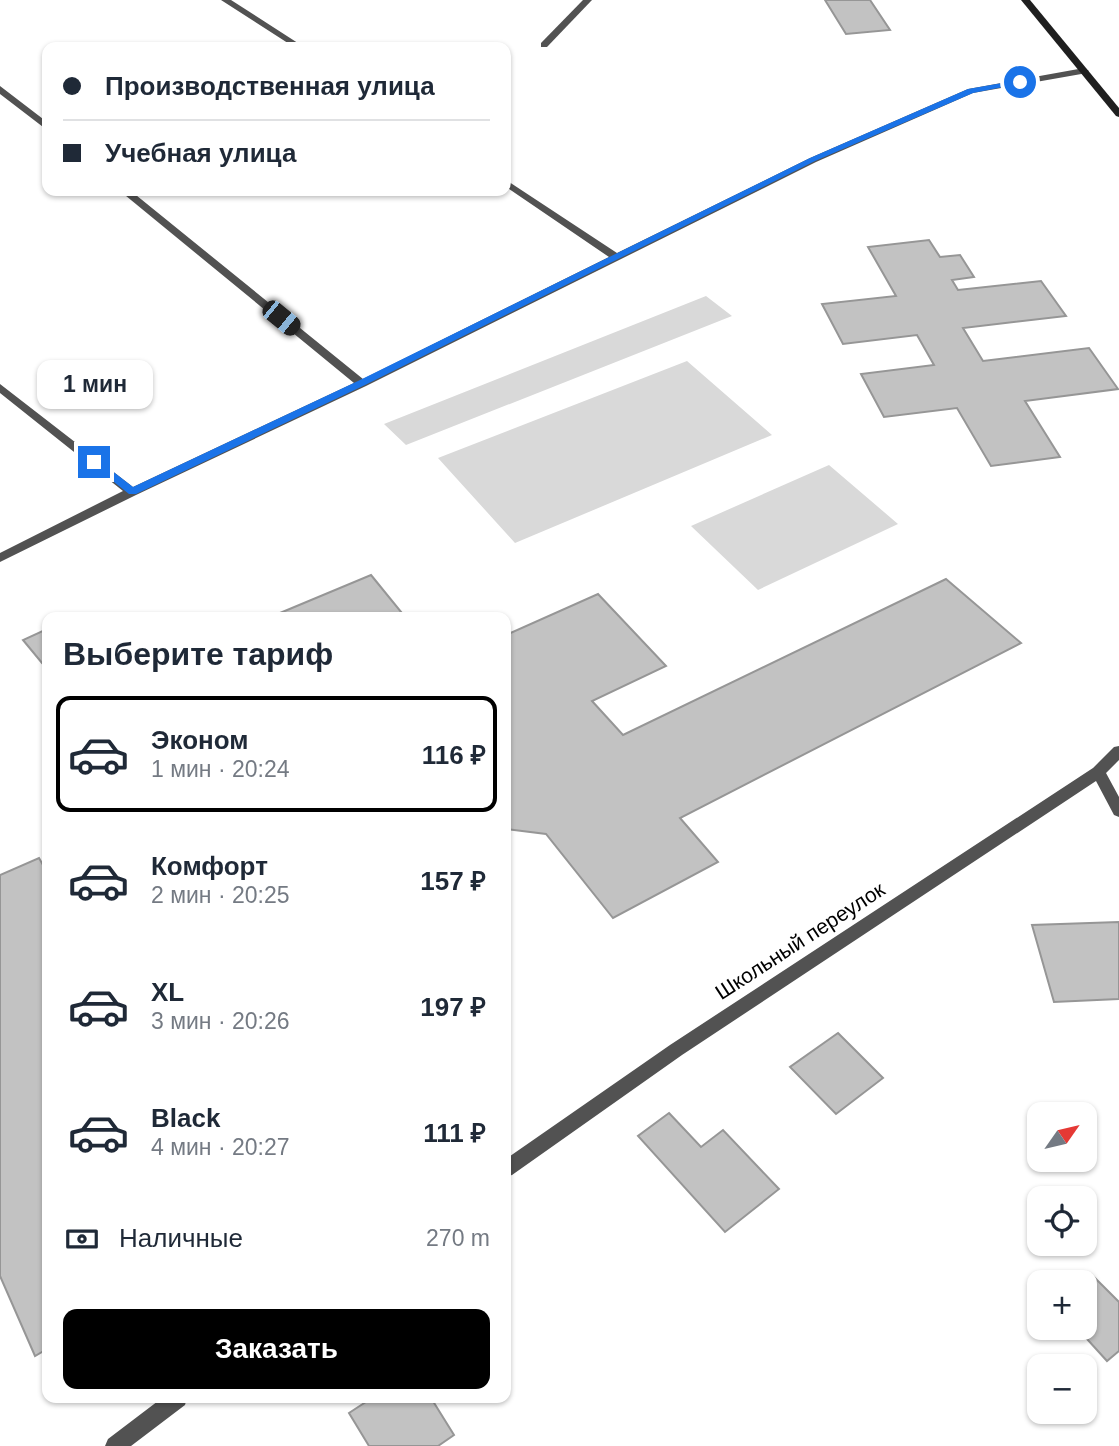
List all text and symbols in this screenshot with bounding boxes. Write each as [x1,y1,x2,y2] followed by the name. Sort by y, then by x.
[1004,66,1036,98] route start
[105,71,435,101] text: Производственная улица
[105,138,296,168] text: Учебная улица
[259,297,304,339] car
[36,360,152,410] callout: 1 мин
[63,371,127,397] text: 1 мин
[78,446,110,478] route end
[63,636,333,672] text: Выберите тариф
[67,723,130,786] icon: car
[151,725,249,755] text: Эконом
[422,740,486,770] text: 116 ₽
[151,756,290,782] text: 1 мин · 20:24
[67,849,130,912] icon: car
[151,851,268,881] text: Комфорт
[420,866,486,896] text: 157 ₽
[711,877,889,1004] street label: Школьный переулок
[151,882,290,908] text: 2 мин · 20:25
[67,975,130,1038] icon: car
[151,977,184,1007] text: XL
[420,992,486,1022] text: 197 ₽
[151,1008,290,1034] text: 3 мин · 20:26
[67,1101,130,1164] icon: car
[1027,1102,1097,1172] north arrow
[1027,1102,1097,1424] map controls
[151,1103,220,1133] text: Black
[423,1118,486,1148] text: 111 ₽
[151,1134,290,1160] text: 4 мин · 20:27
[1027,1186,1097,1256] button: locate
[63,1220,101,1258] icon: cash
[119,1223,243,1253] text: Наличные
[426,1225,490,1251] text: 270 m
[1027,1270,1097,1340] button: +
[63,1309,490,1389] button: Заказать
[1027,1354,1097,1424] button: −

